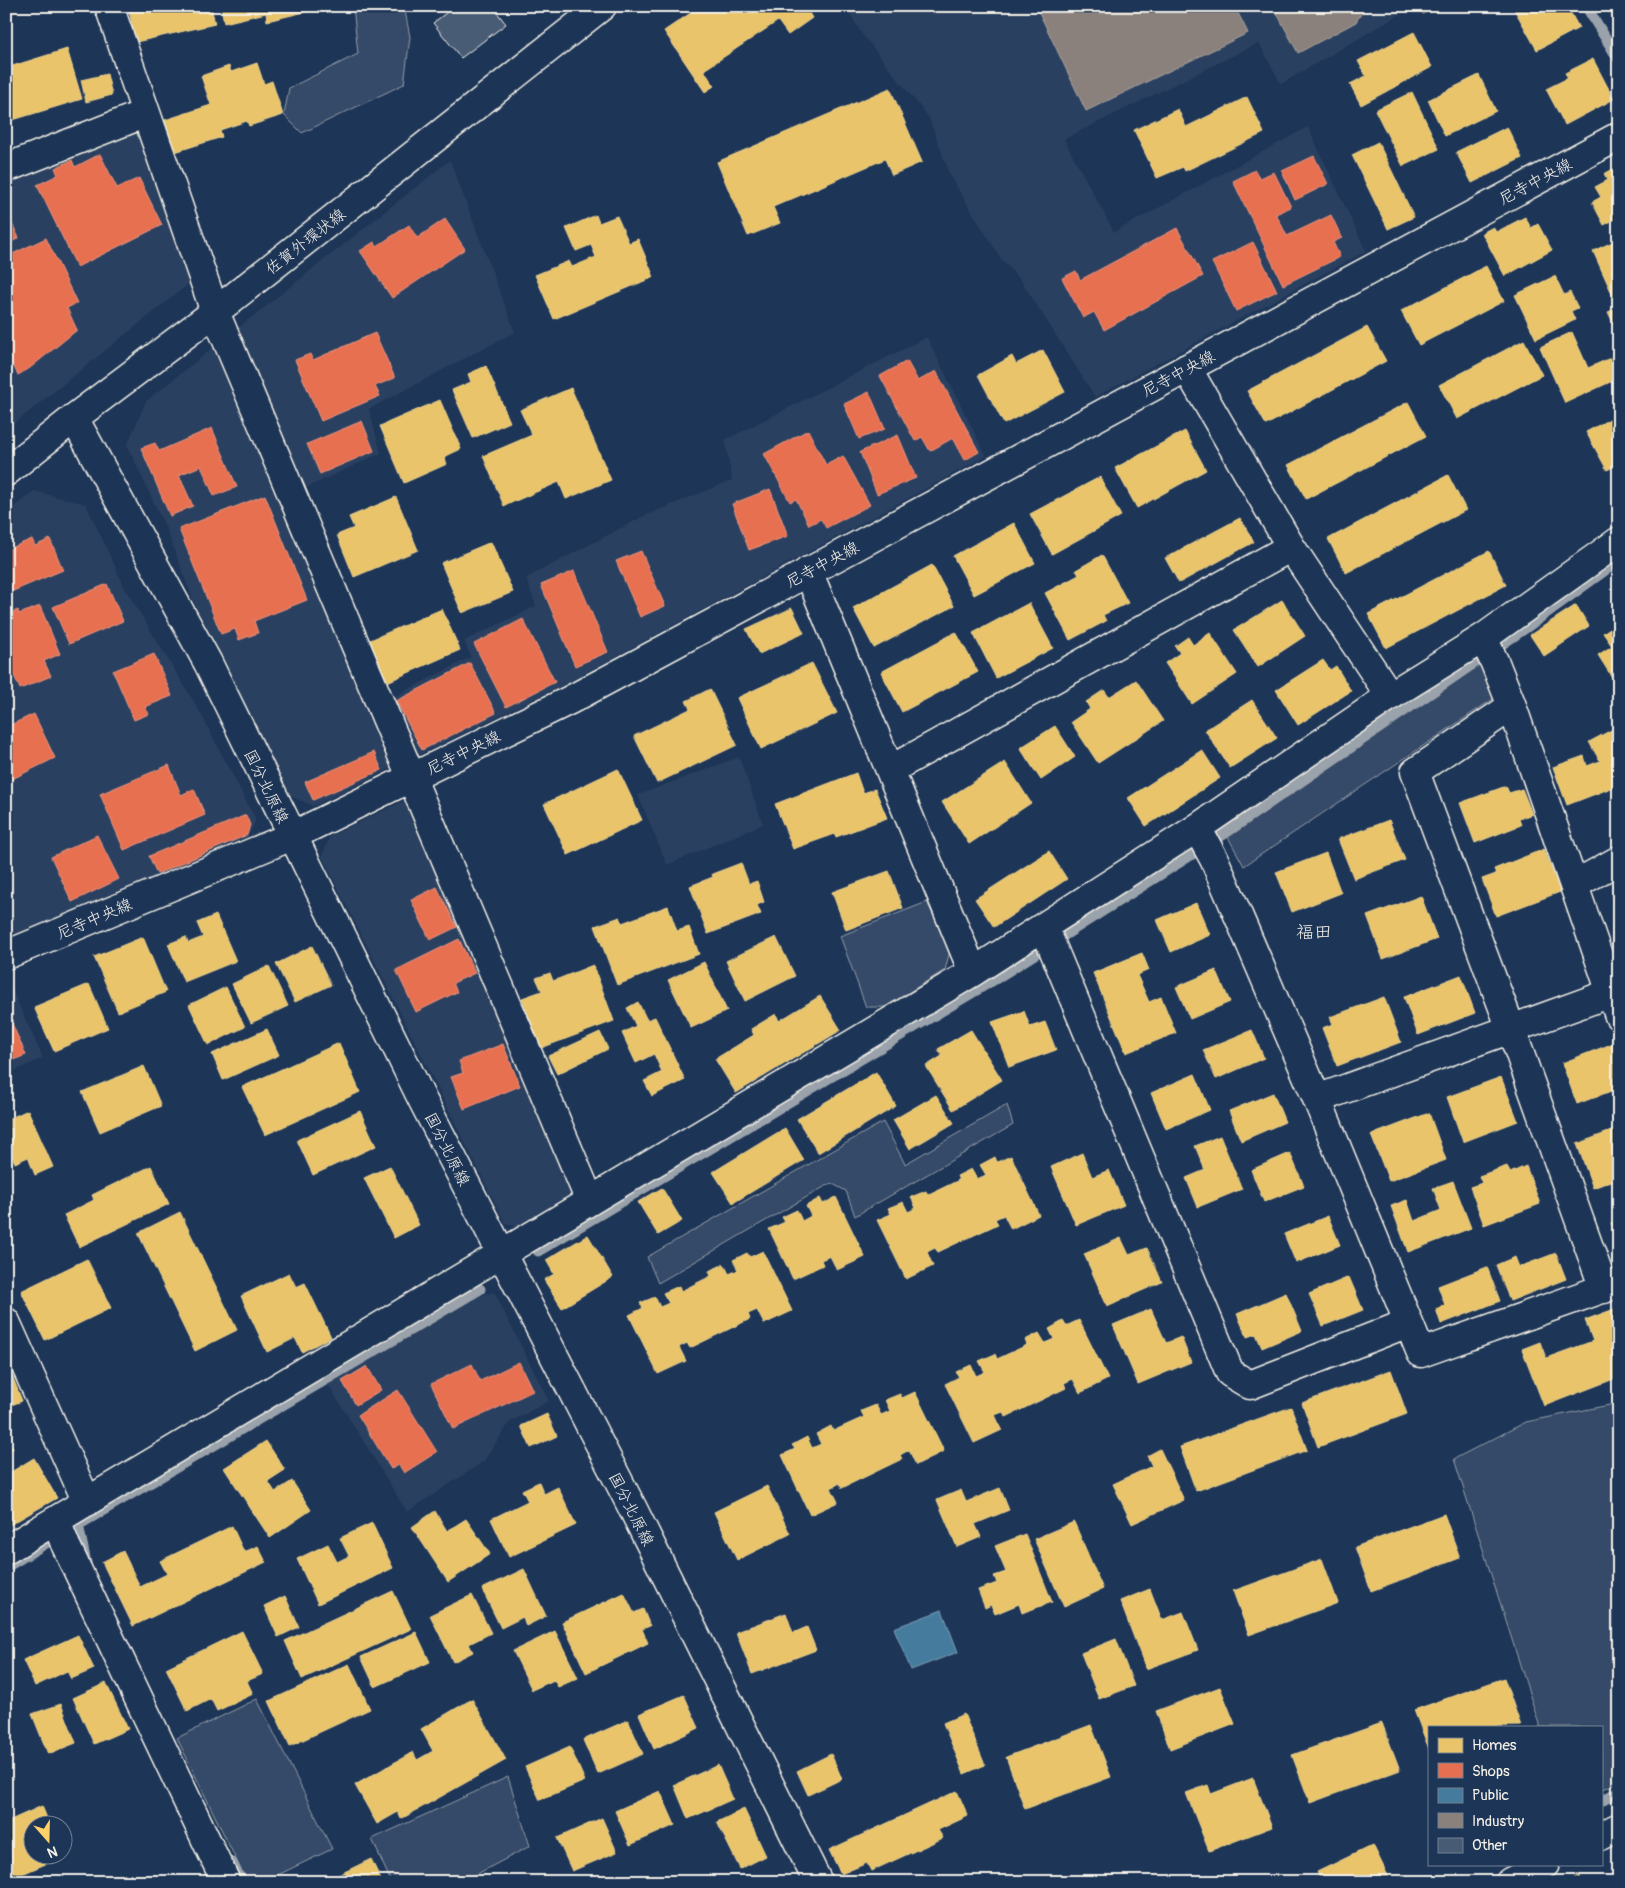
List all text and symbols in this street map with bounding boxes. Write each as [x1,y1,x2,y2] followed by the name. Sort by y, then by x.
[1495,154,1575,209] street label: 尼寺中央線
[262,204,350,279] street label: 佐賀外環状線
[1138,346,1218,401] street label: 尼寺中央線
[782,537,862,592] street label: 尼寺中央線
[423,726,504,779] street label: 尼寺中央線
[240,746,293,827] street label: 国分北原線
[54,894,135,944] street label: 尼寺中央線
[1296,921,1332,944] district label: 福田
[420,1109,474,1190] street label: 国分北原線
[604,1469,658,1550] street label: 国分北原線
[1428,1726,1602,1866] legend
[1472,1736,1517,1755] text: Homes
[1472,1762,1510,1781] text: Shops
[1472,1786,1509,1805] text: Public
[1472,1812,1525,1831] text: Industry
[22,1816,72,1866] north arrow
[1472,1836,1508,1855] text: Other
[45,1842,60,1861] text: N

